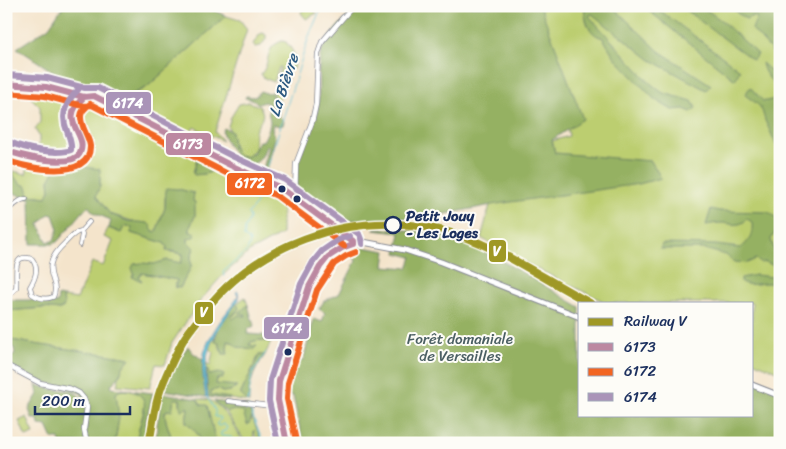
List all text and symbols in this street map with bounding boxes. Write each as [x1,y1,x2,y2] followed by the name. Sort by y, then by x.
[260,48,308,120] water label: La Bièvre
[105,91,152,115] line badge: 6174
[112,91,144,116] text: 6174
[165,132,212,156] line badge: 6173
[172,132,203,157] text: 6173
[234,171,266,196] text: 6172
[226,172,273,196] line badge: 6172
[277,184,287,194] unlabelled marker
[292,194,302,204] unlabelled marker
[406,203,479,246] place label: Petit Jouy - Les Loges
[384,216,402,234] marker: Petit Jouy - Les Loges
[488,239,507,263] line badge: V
[493,239,502,264] text: V
[200,300,209,325] text: V
[194,301,214,325] line badge: V
[578,302,754,416] legend
[624,308,688,334] text: Railway V
[263,316,310,340] line badge: 6174
[271,316,303,341] text: 6174
[407,326,513,369] park label: Forêt domaniale de Versailles
[624,334,656,360] text: 6173
[283,347,293,357] unlabelled marker
[624,358,657,384] text: 6172
[35,384,130,416] scale bar
[624,384,657,410] text: 6174
[42,388,86,414] text: 200 m

